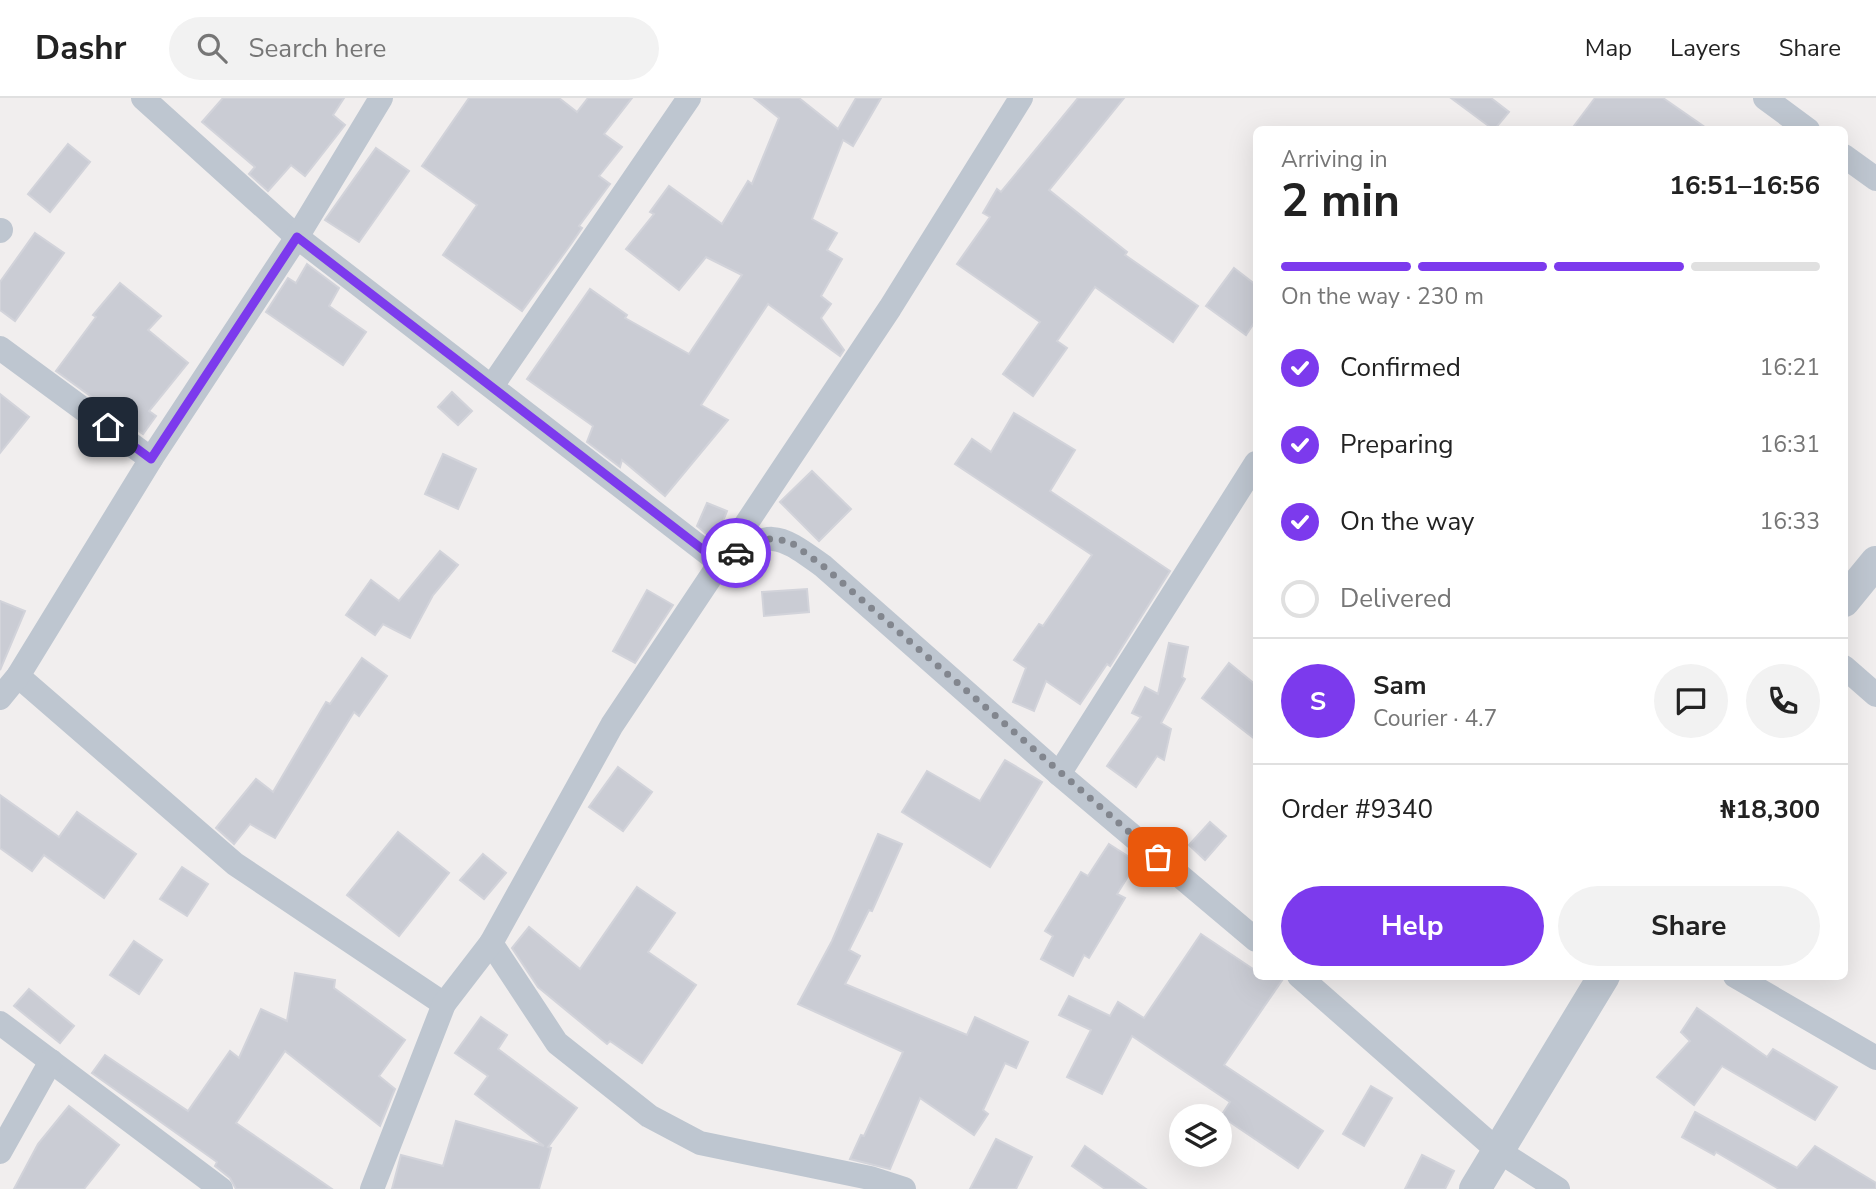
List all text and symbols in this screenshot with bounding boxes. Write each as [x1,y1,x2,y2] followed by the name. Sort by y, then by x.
[169,17,659,80] search box
[35,26,127,71] text: Dashr
[193,29,231,67] icon: search
[249,31,386,66] text: Search here
[1585,32,1632,64] text: Map
[1670,32,1741,64] text: Layers
[1779,32,1841,64] text: Share
[1281,144,1388,175] text: Arriving in
[1669,168,1820,203] text: 16:51–16:56
[1281,169,1400,232] text: 2 min
[1281,281,1484,312] text: On the way · 230 m
[1281,349,1319,387] icon: check
[1340,350,1461,385] text: Confirmed
[1760,352,1820,383] text: 16:21
[78,397,138,457] pin
[89,408,127,446] icon: home
[1281,426,1319,464] icon: check
[1340,427,1453,462] text: Preparing
[1760,429,1820,460] text: 16:31
[1281,503,1319,541] icon: check
[1340,504,1474,539] text: On the way
[1760,506,1820,537] text: 16:33
[701,518,771,588] courier
[717,534,755,572] icon: car
[1340,581,1452,616] text: Delivered
[1654,664,1728,738] button: chat
[1746,664,1820,738] button: phone
[1373,668,1426,703] text: Sam
[1310,684,1326,719] text: S
[1373,703,1497,734] text: Courier · 4.7
[1281,792,1433,827] text: Order #9340
[1720,792,1820,827] text: ₦18,300
[1128,827,1188,887] pin
[1139,838,1177,876] icon: bag
[1281,886,1544,966] button: Help
[1558,886,1820,966] button: Share
[1169,1104,1232,1167] map controls
[1169,1104,1232,1167] button: layers

